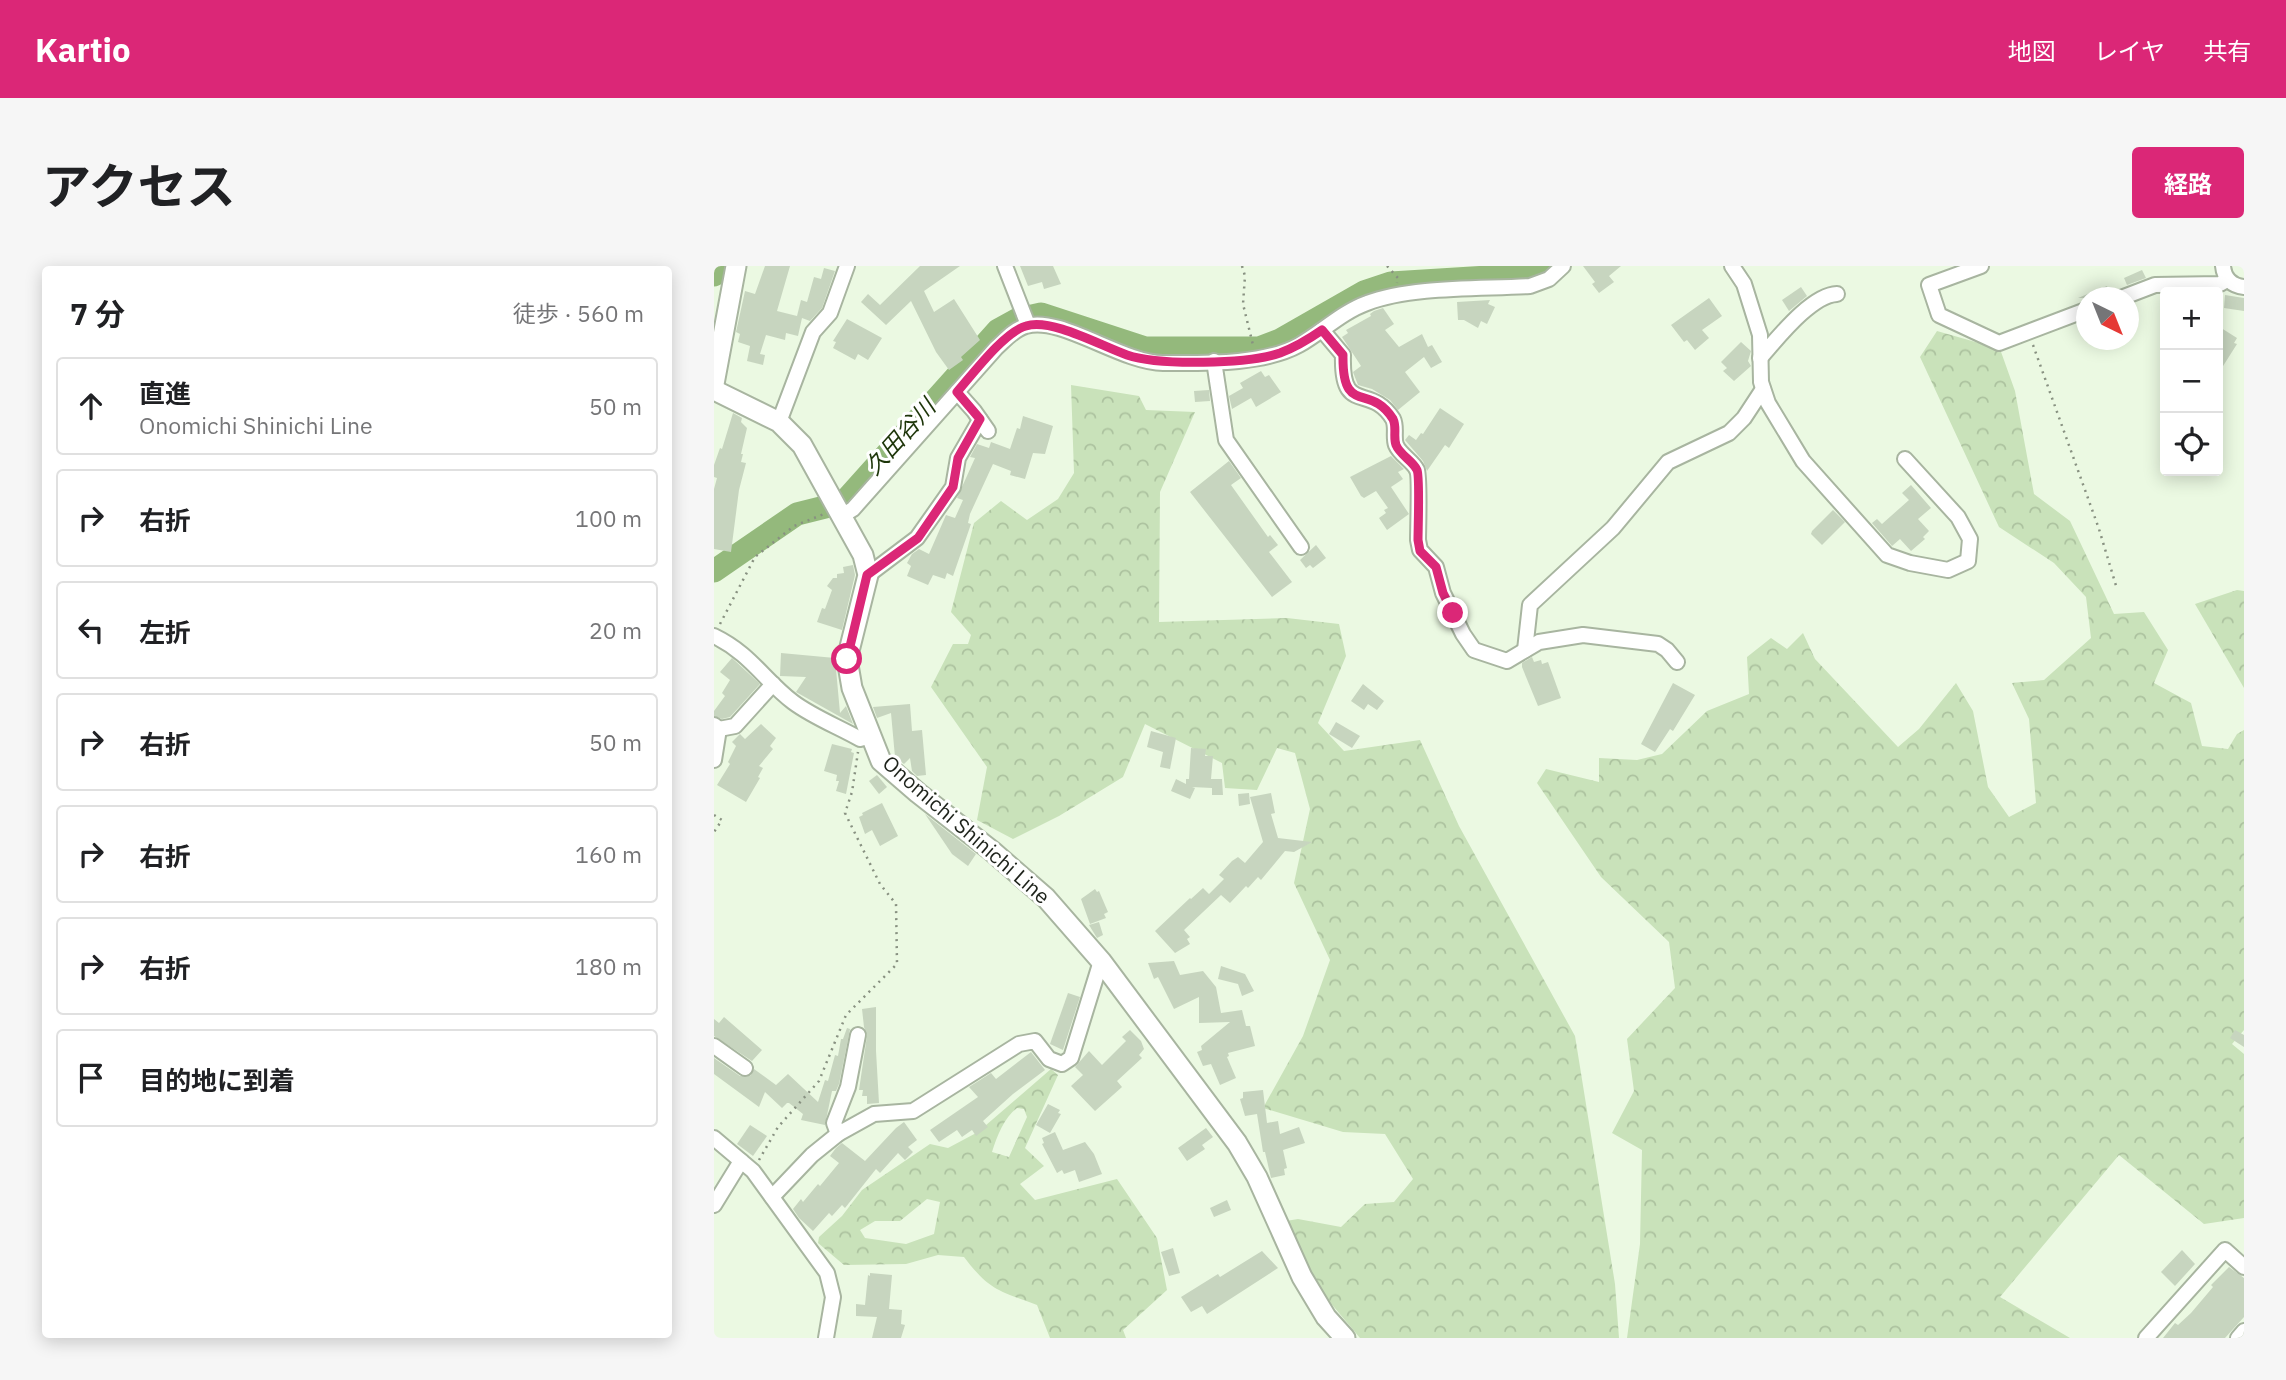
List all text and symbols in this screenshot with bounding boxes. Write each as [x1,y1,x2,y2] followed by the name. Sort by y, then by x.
[35,28,131,71] text: Kartio
[2008,35,2056,67] text: 地図
[2094,35,2165,67] text: レイヤ
[2203,35,2251,67] text: 共有
[2132,147,2244,218] button: 経路
[42,154,236,217] text: アクセス
[2076,287,2139,350] north arrow
[2160,287,2223,476] map controls
[2160,287,2223,350] button: +
[70,294,125,333] text: 7 分
[513,298,644,328] text: 徒歩 · 560 m
[2160,350,2223,413] button: −
[139,376,191,410] text: 直進
[72,387,110,425] icon: ahead
[857,390,943,481] water label: 久田谷川
[589,391,642,421] text: 50 m
[139,410,373,440] text: Onomichi Shinichi Line
[2160,413,2223,476] button: locate
[72,499,110,537] icon: right
[139,503,191,537] text: 右折
[575,503,642,533] text: 100 m
[1437,597,1468,628] route end
[72,611,110,649] icon: left
[139,615,191,649] text: 左折
[589,615,642,645] text: 20 m
[831,643,862,674] route start
[72,723,110,761] icon: right
[139,727,191,761] text: 右折
[589,727,642,757] text: 50 m
[877,749,1056,910] street label: Onomichi Shinichi Line
[72,835,110,873] icon: right
[139,839,191,873] text: 右折
[575,839,642,869] text: 160 m
[72,947,110,985] icon: right
[139,951,191,985] text: 右折
[575,951,642,981] text: 180 m
[72,1059,110,1097] icon: arrive
[139,1063,295,1097] text: 目的地に到着

